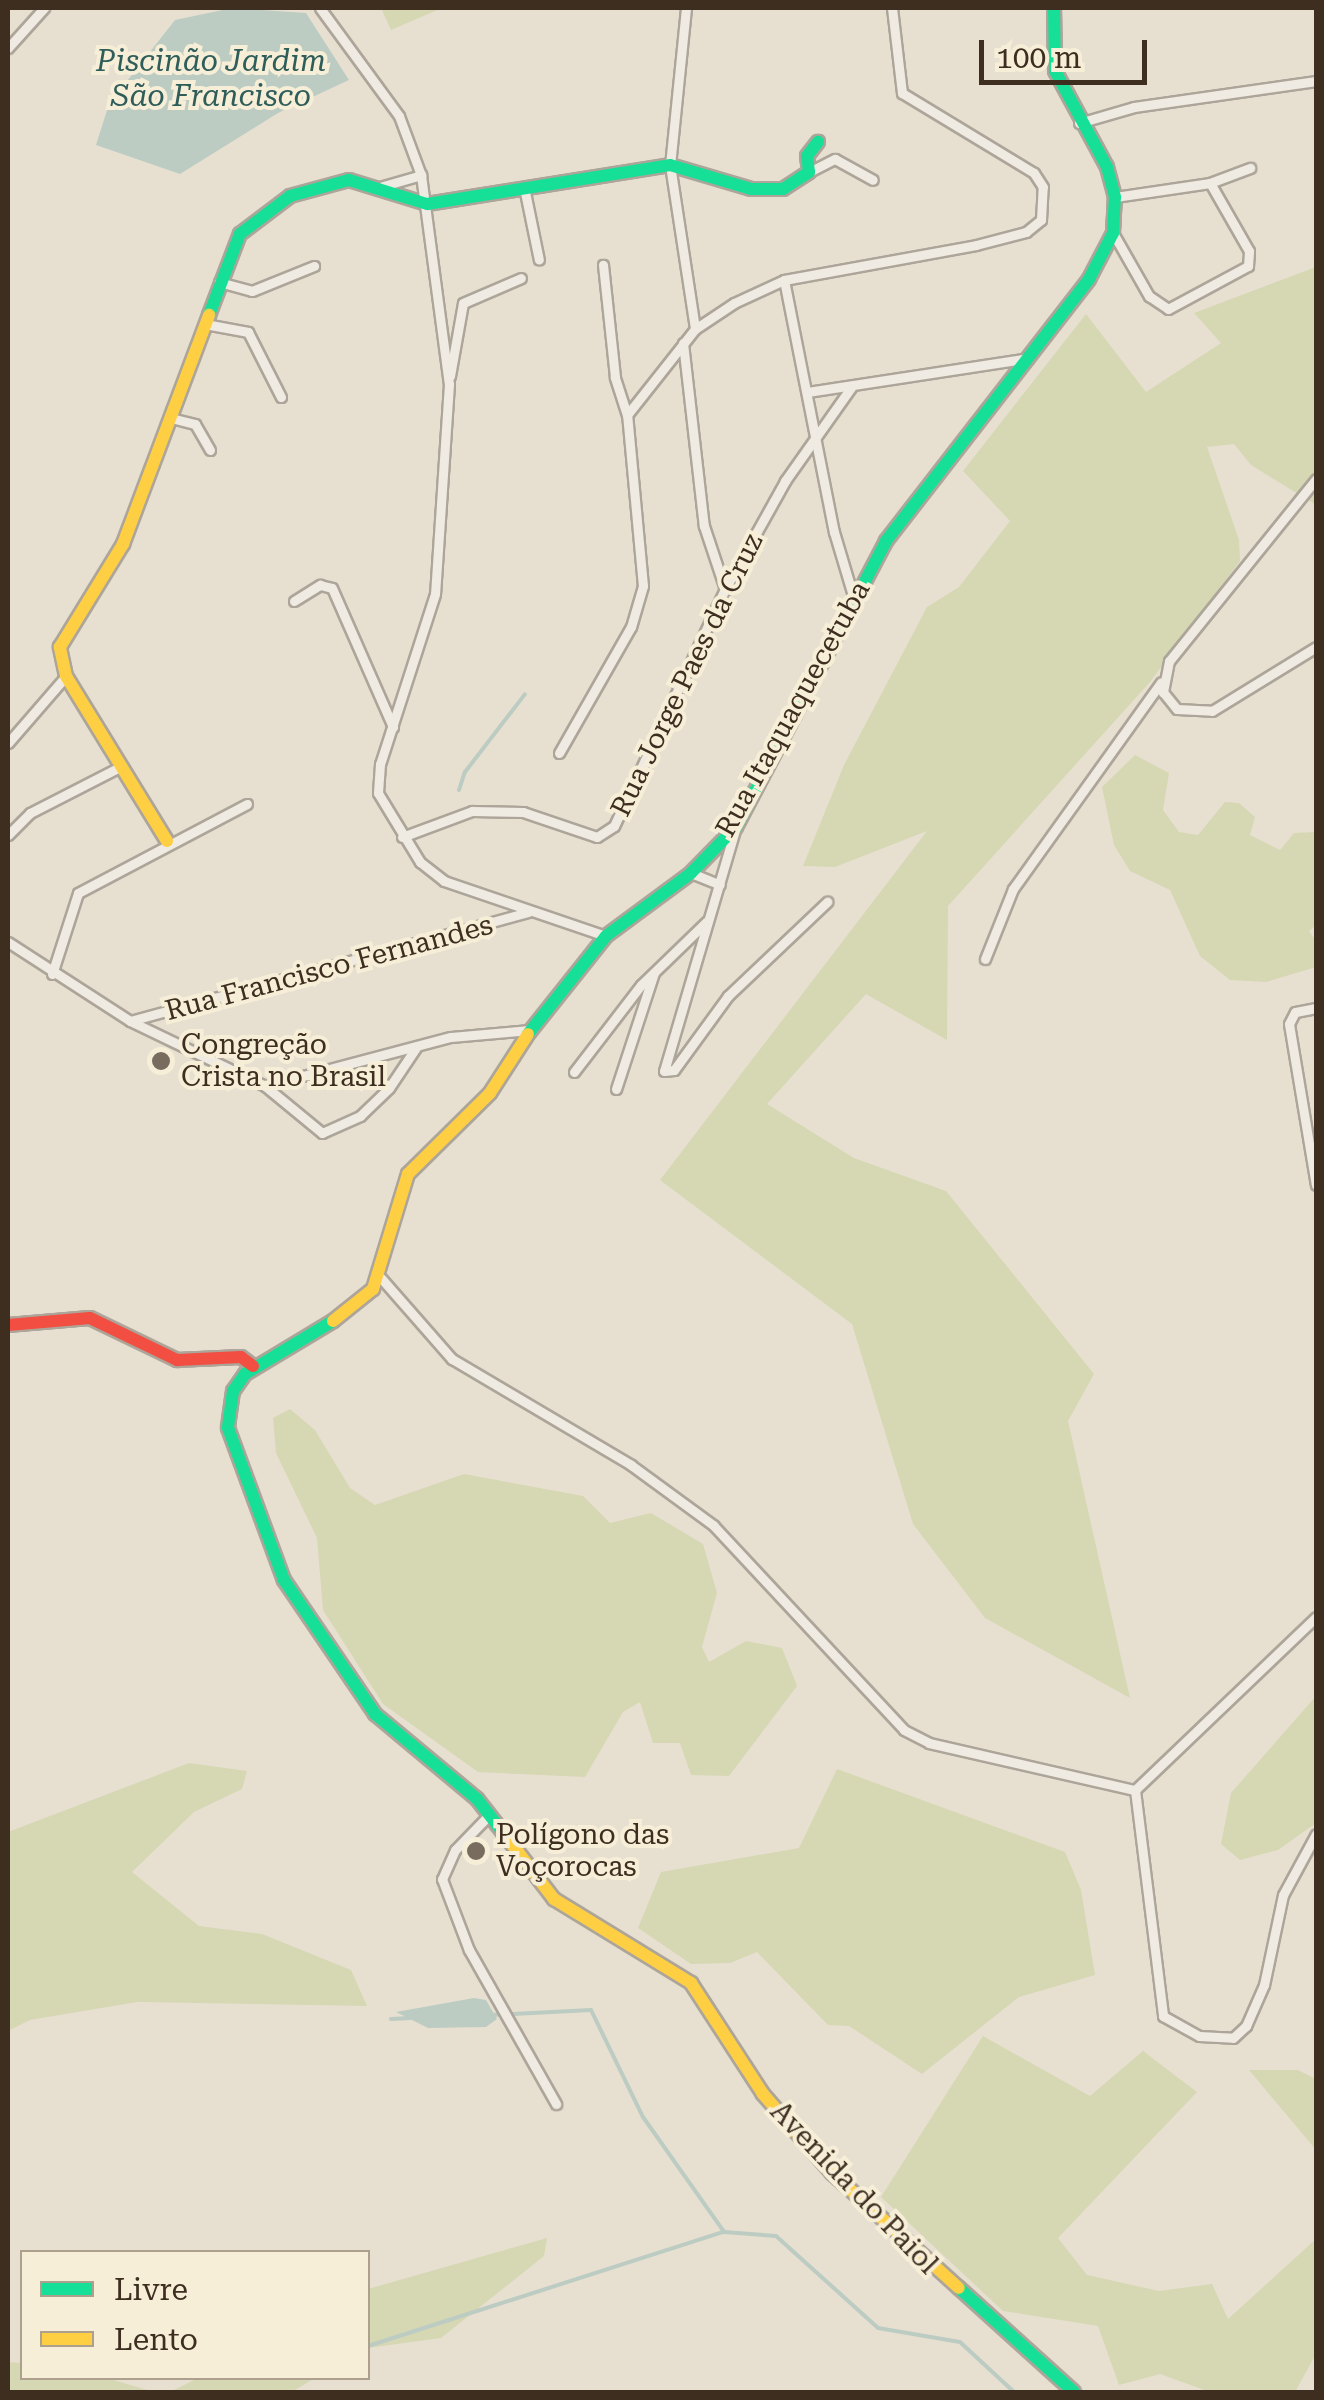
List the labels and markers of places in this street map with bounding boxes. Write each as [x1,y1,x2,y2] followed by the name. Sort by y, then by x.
[181,1028,386,1094] place label: Congreção Crista no Brasil
[150,1050,172,1072] marker: Congreção Crista no Brasil
[496,1818,669,1884] place label: Polígono das Voçorocas
[465,1840,487,1862] marker: Polígono das Voçorocas

